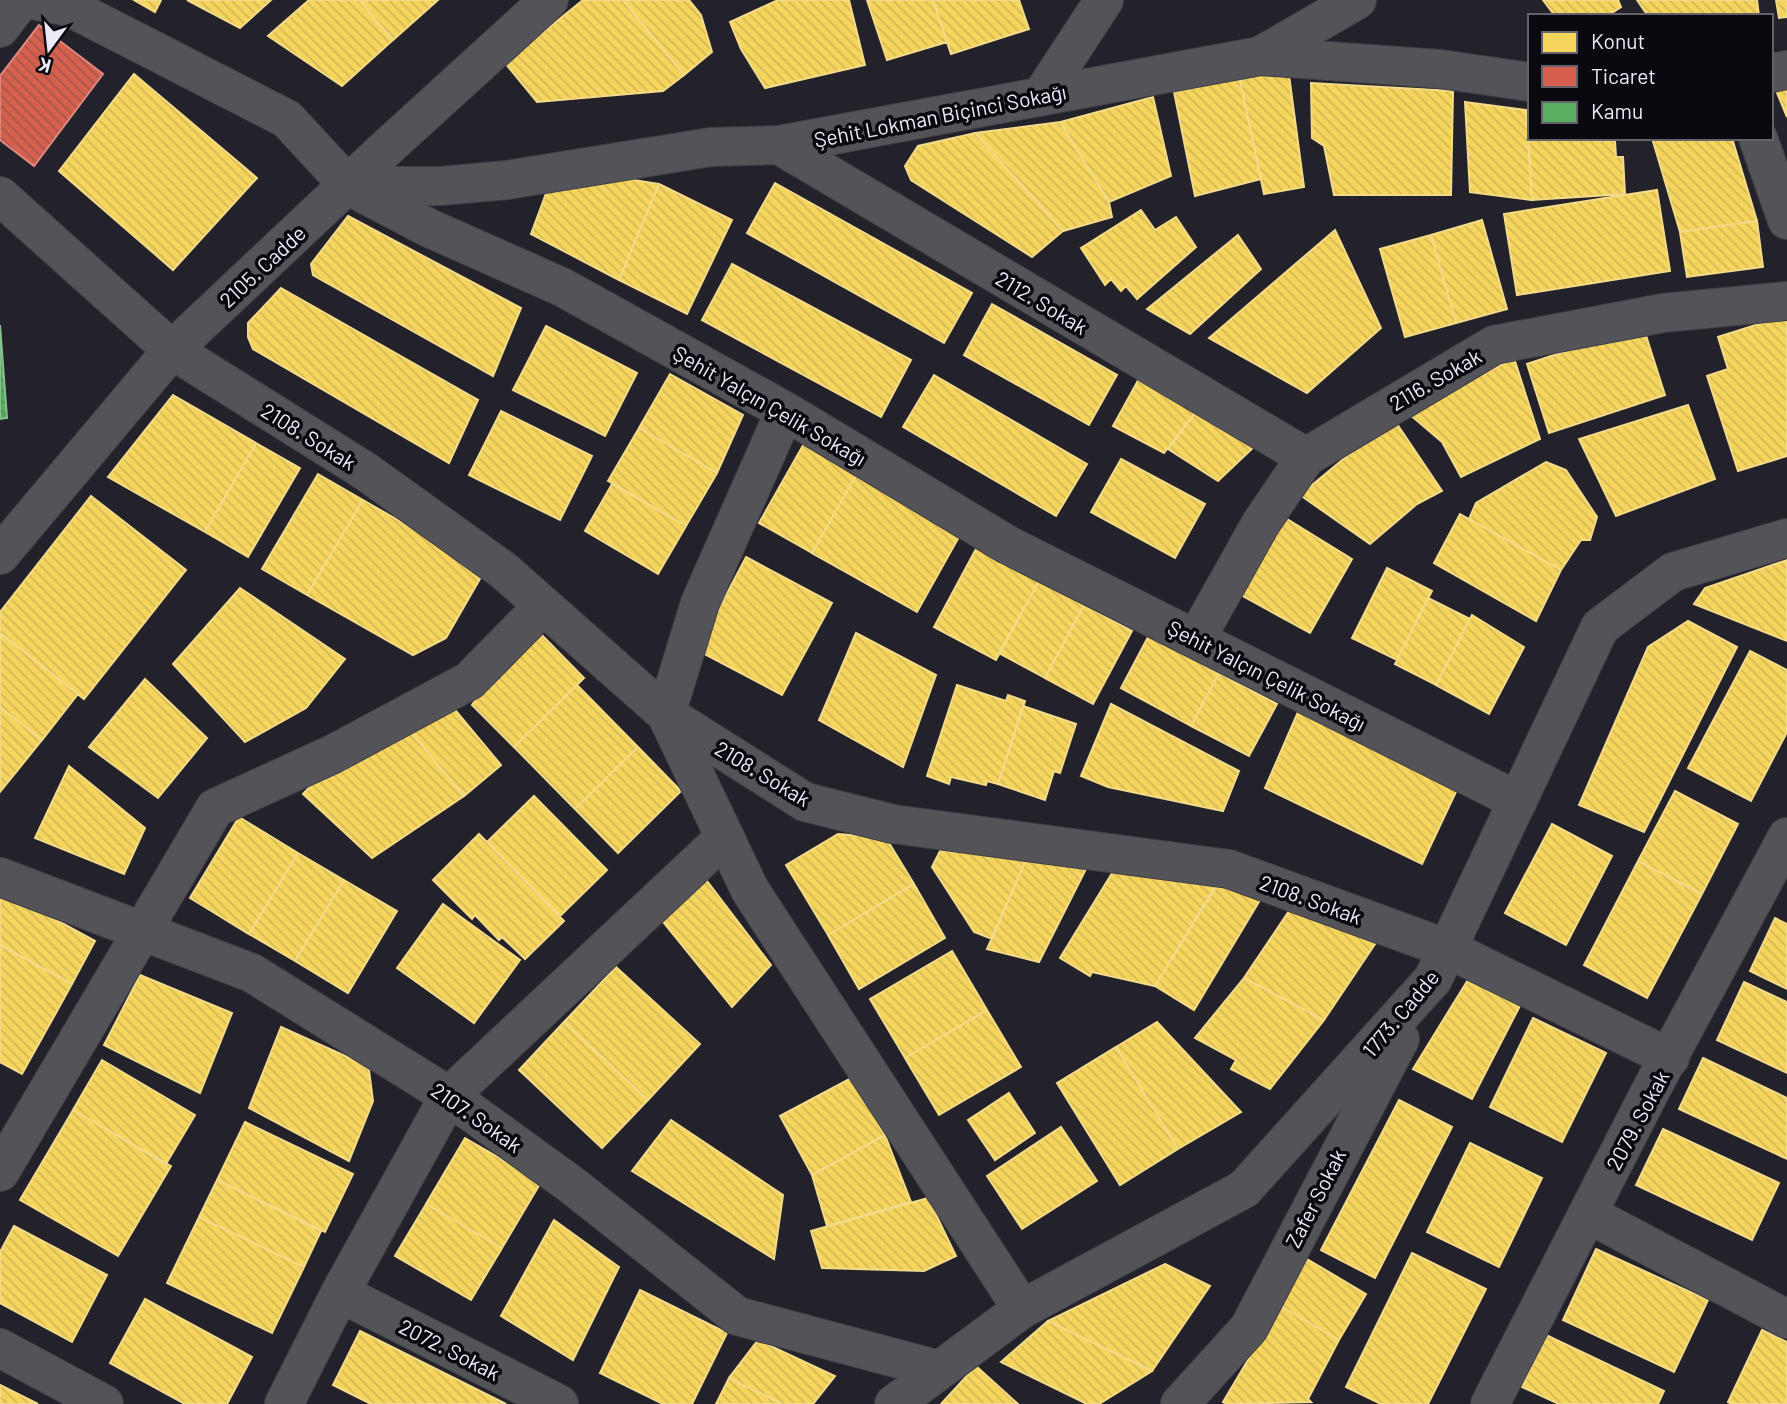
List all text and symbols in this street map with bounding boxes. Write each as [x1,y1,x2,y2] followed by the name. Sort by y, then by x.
[14,14,84,84] north arrow
[1528,14,1773,140] legend
[1591,28,1645,53] text: Konut
[36,53,53,79] text: K
[1591,63,1656,88] text: Ticaret
[812,78,1068,152] street label: Şehit Lokman Biçinci Sokağı
[1591,98,1643,123] text: Kamu
[214,220,310,312] street label: 2105. Cadde
[992,265,1092,339] street label: 2112. Sokak
[669,340,871,470] street label: Şehit Yalçın Çelik Sokağı
[1385,343,1485,415] street label: 2116. Sokak
[257,397,361,475] street label: 2108. Sokak
[1164,614,1370,736] street label: Şehit Yalçın Çelik Sokağı
[711,735,815,811] street label: 2108. Sokak
[1257,869,1365,929] street label: 2108. Sokak
[1357,965,1443,1061] street label: 1773. Cadde
[1600,1066,1674,1174] street label: 2079. Sokak
[427,1077,527,1157] street label: 2107. Sokak
[1280,1145,1350,1251] street label: Zafer Sokak
[395,1313,505,1385] street label: 2072. Sokak

